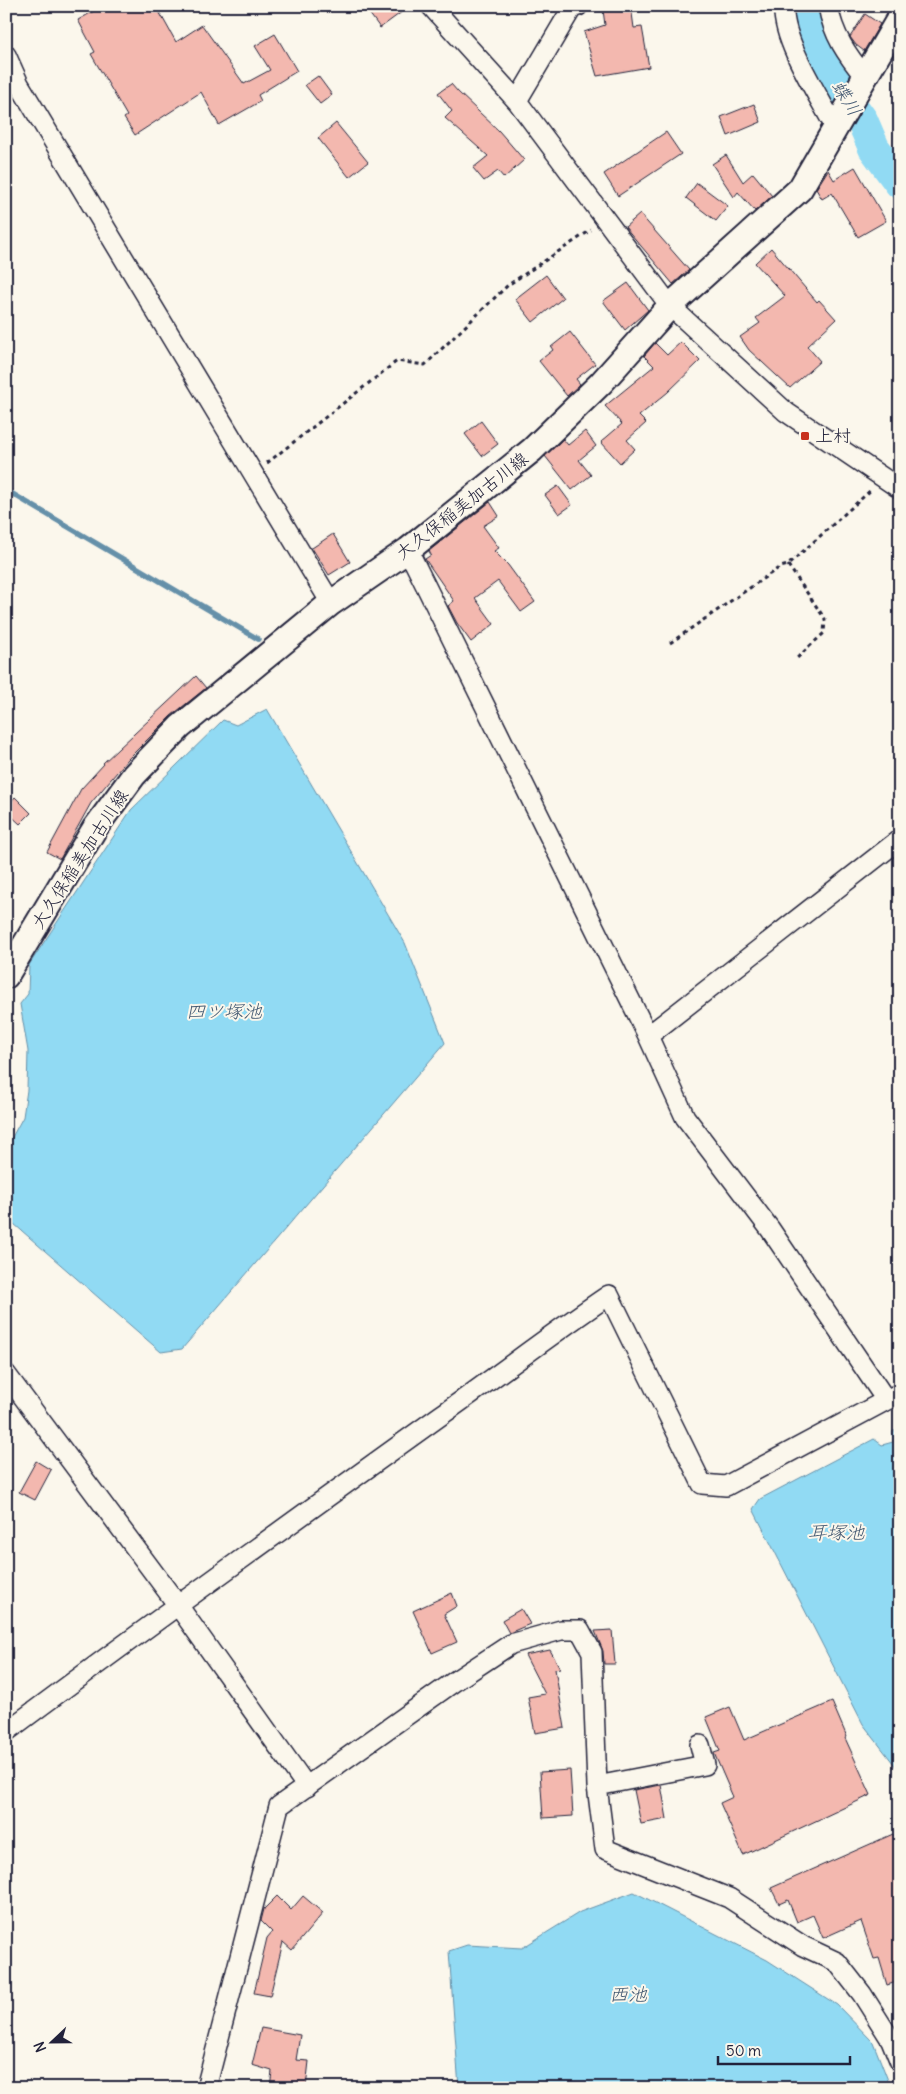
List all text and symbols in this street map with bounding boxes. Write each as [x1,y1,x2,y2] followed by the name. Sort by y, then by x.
[827,76,867,120] water label: 蝶川
[815,424,851,447] place label: 上村
[799,430,811,442] marker: 上村
[391,447,533,565] street label: 大久保稲美加古川線
[26,785,133,933] street label: 大久保稲美加古川線
[186,999,263,1023] water label: 四ツ塚池
[807,1520,865,1544] water label: 耳塚池
[609,1982,648,2006] water label: 西池
[28,2016,78,2066] north arrow
[718,2034,851,2066] scale bar
[30,2039,50,2055] text: N
[726,2041,761,2060] text: 50 m

